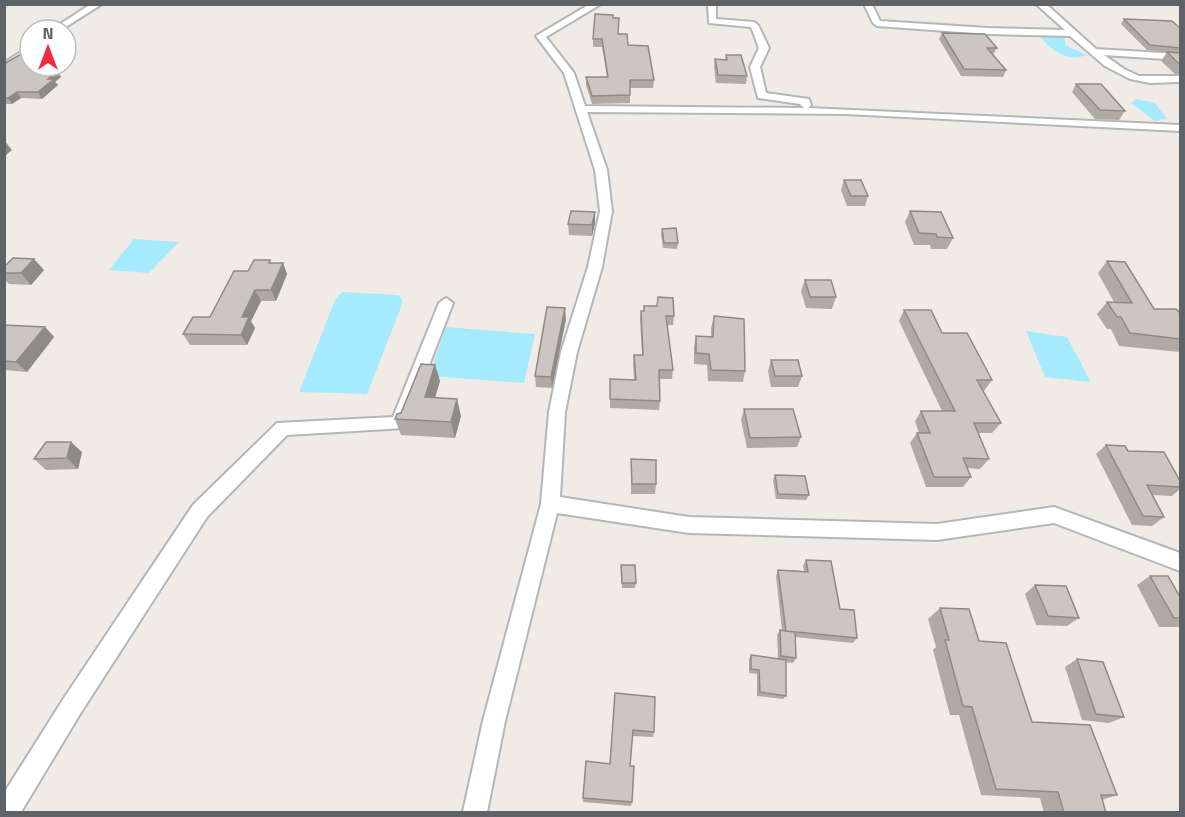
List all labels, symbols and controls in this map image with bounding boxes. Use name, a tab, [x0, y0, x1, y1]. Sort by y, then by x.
north arrow	[18, 18, 78, 78]
text: N	[42, 21, 54, 45]

